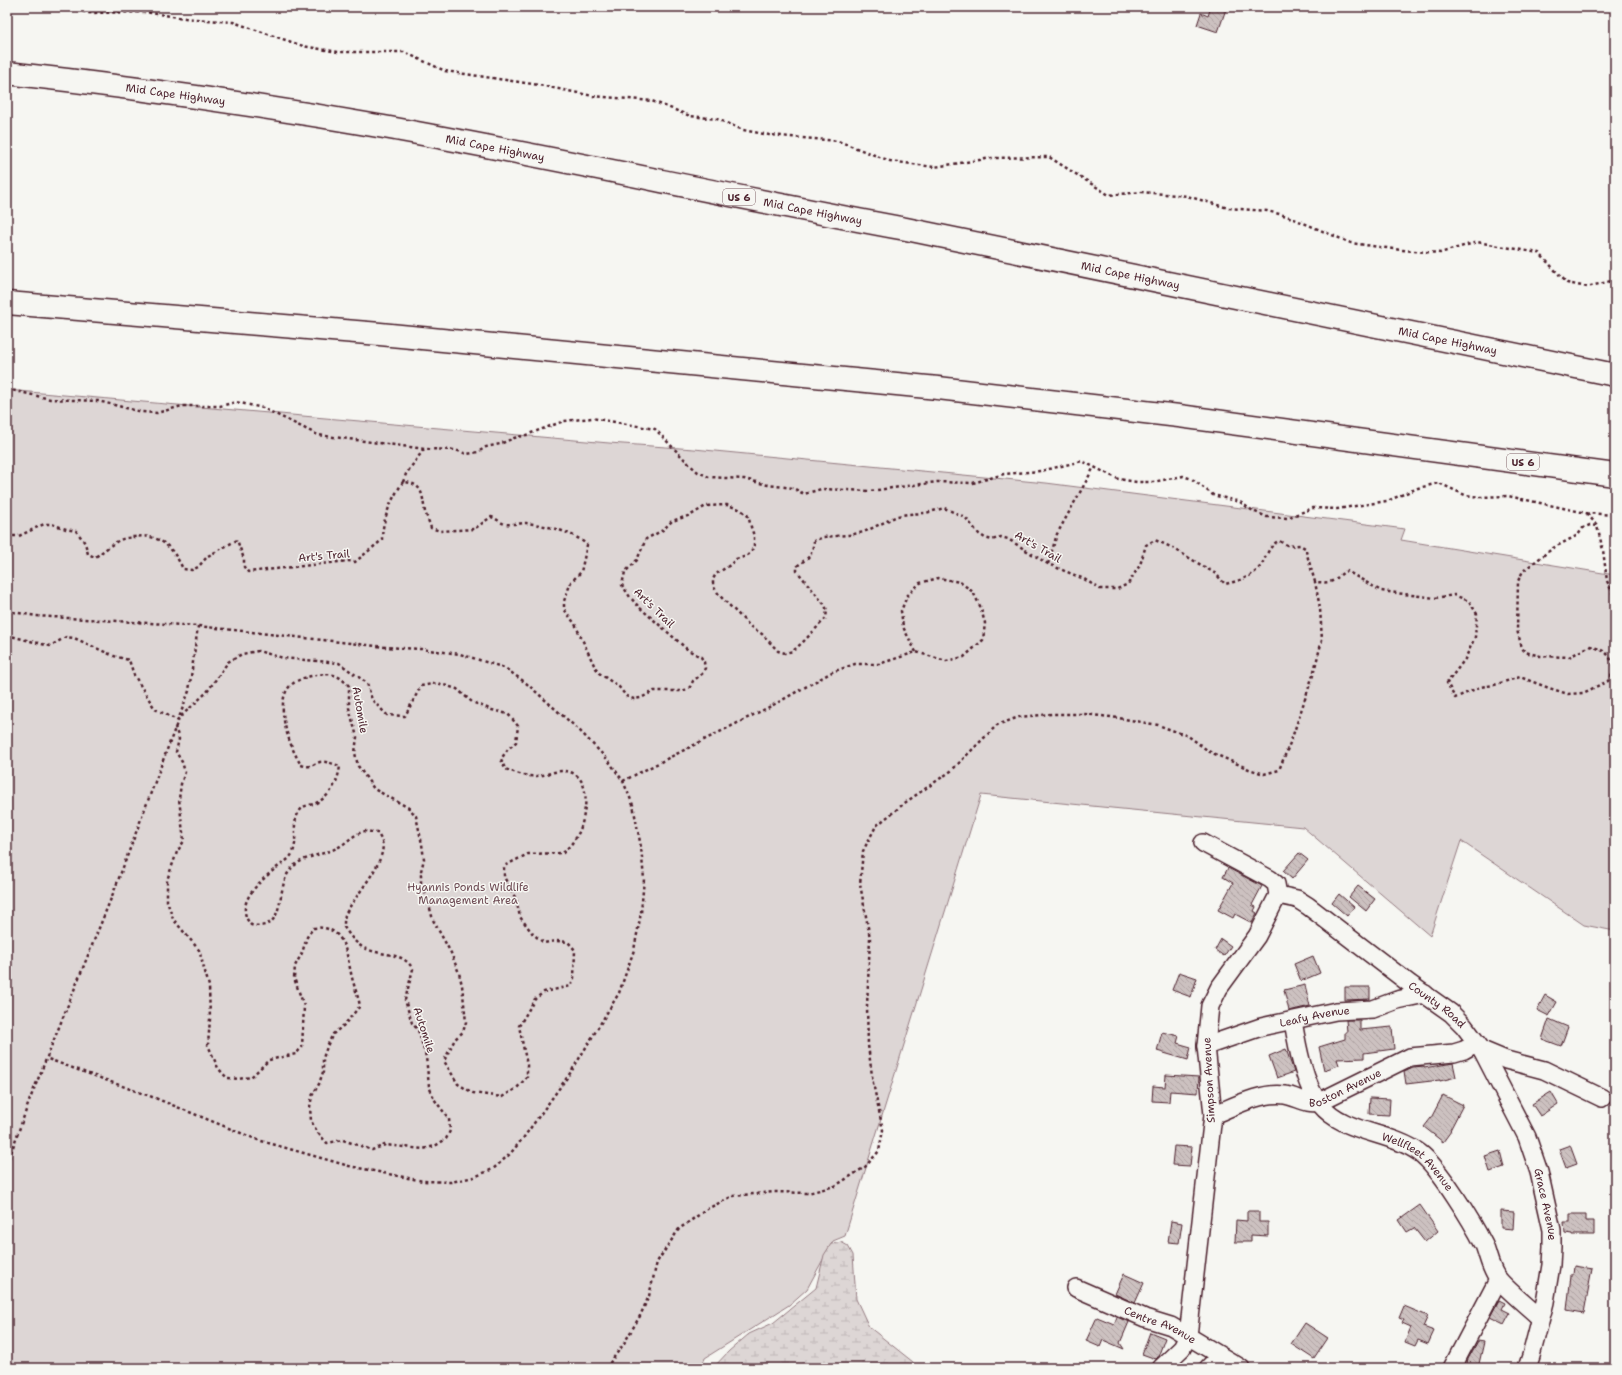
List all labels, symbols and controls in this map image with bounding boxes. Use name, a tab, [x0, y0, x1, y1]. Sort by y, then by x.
street label: Mid Cape Highway	[125, 80, 227, 109]
street label: Mid Cape Highway	[444, 131, 546, 165]
road number: US 6	[723, 189, 755, 205]
street label: Mid Cape Highway	[762, 194, 864, 228]
street label: Mid Cape Highway	[1080, 258, 1181, 293]
street label: Mid Cape Highway	[1397, 323, 1499, 358]
road number: US 6	[1507, 454, 1539, 470]
street label: Art's Trail	[1012, 528, 1065, 567]
street label: Art's Trail	[297, 546, 351, 566]
street label: Art's Trail	[630, 585, 678, 632]
street label: Automile	[349, 685, 371, 735]
park label: Hyannis Ponds Wildlife Management Area	[407, 880, 529, 908]
street label: County Road	[1406, 978, 1469, 1031]
street label: Leafy Avenue	[1278, 1003, 1350, 1030]
street label: Automile	[410, 1005, 438, 1055]
street label: Simpson Avenue	[1199, 1037, 1219, 1123]
street label: Boston Avenue	[1309, 1065, 1384, 1110]
street label: Wellfleet Avenue	[1380, 1129, 1457, 1194]
street label: Grace Avenue	[1531, 1167, 1560, 1240]
street label: Centre Avenue	[1122, 1302, 1199, 1347]

